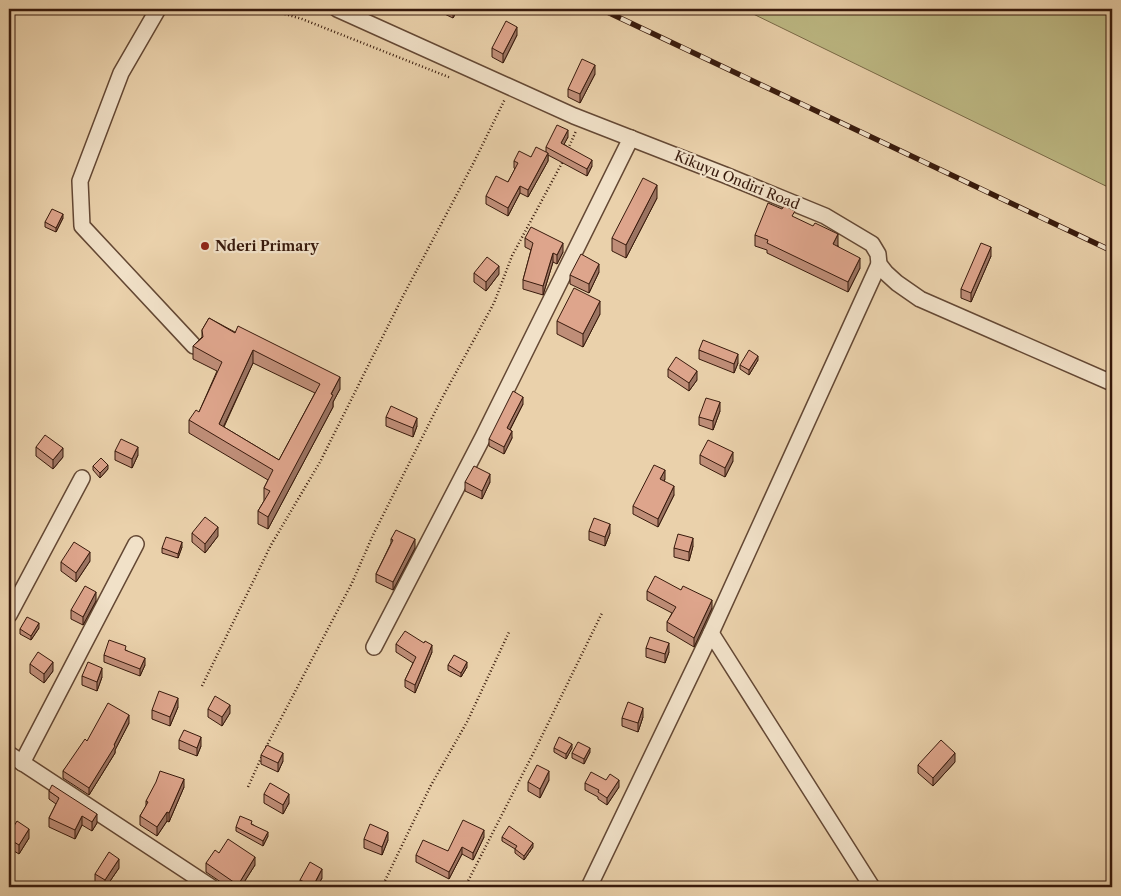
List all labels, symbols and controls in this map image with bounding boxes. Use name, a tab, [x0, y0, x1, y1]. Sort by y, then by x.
street label: Kikuyu Ondiri Road	[672, 147, 803, 214]
place label: Nderi Primary	[215, 237, 319, 255]
marker: Nderi Primary	[199, 240, 211, 252]

